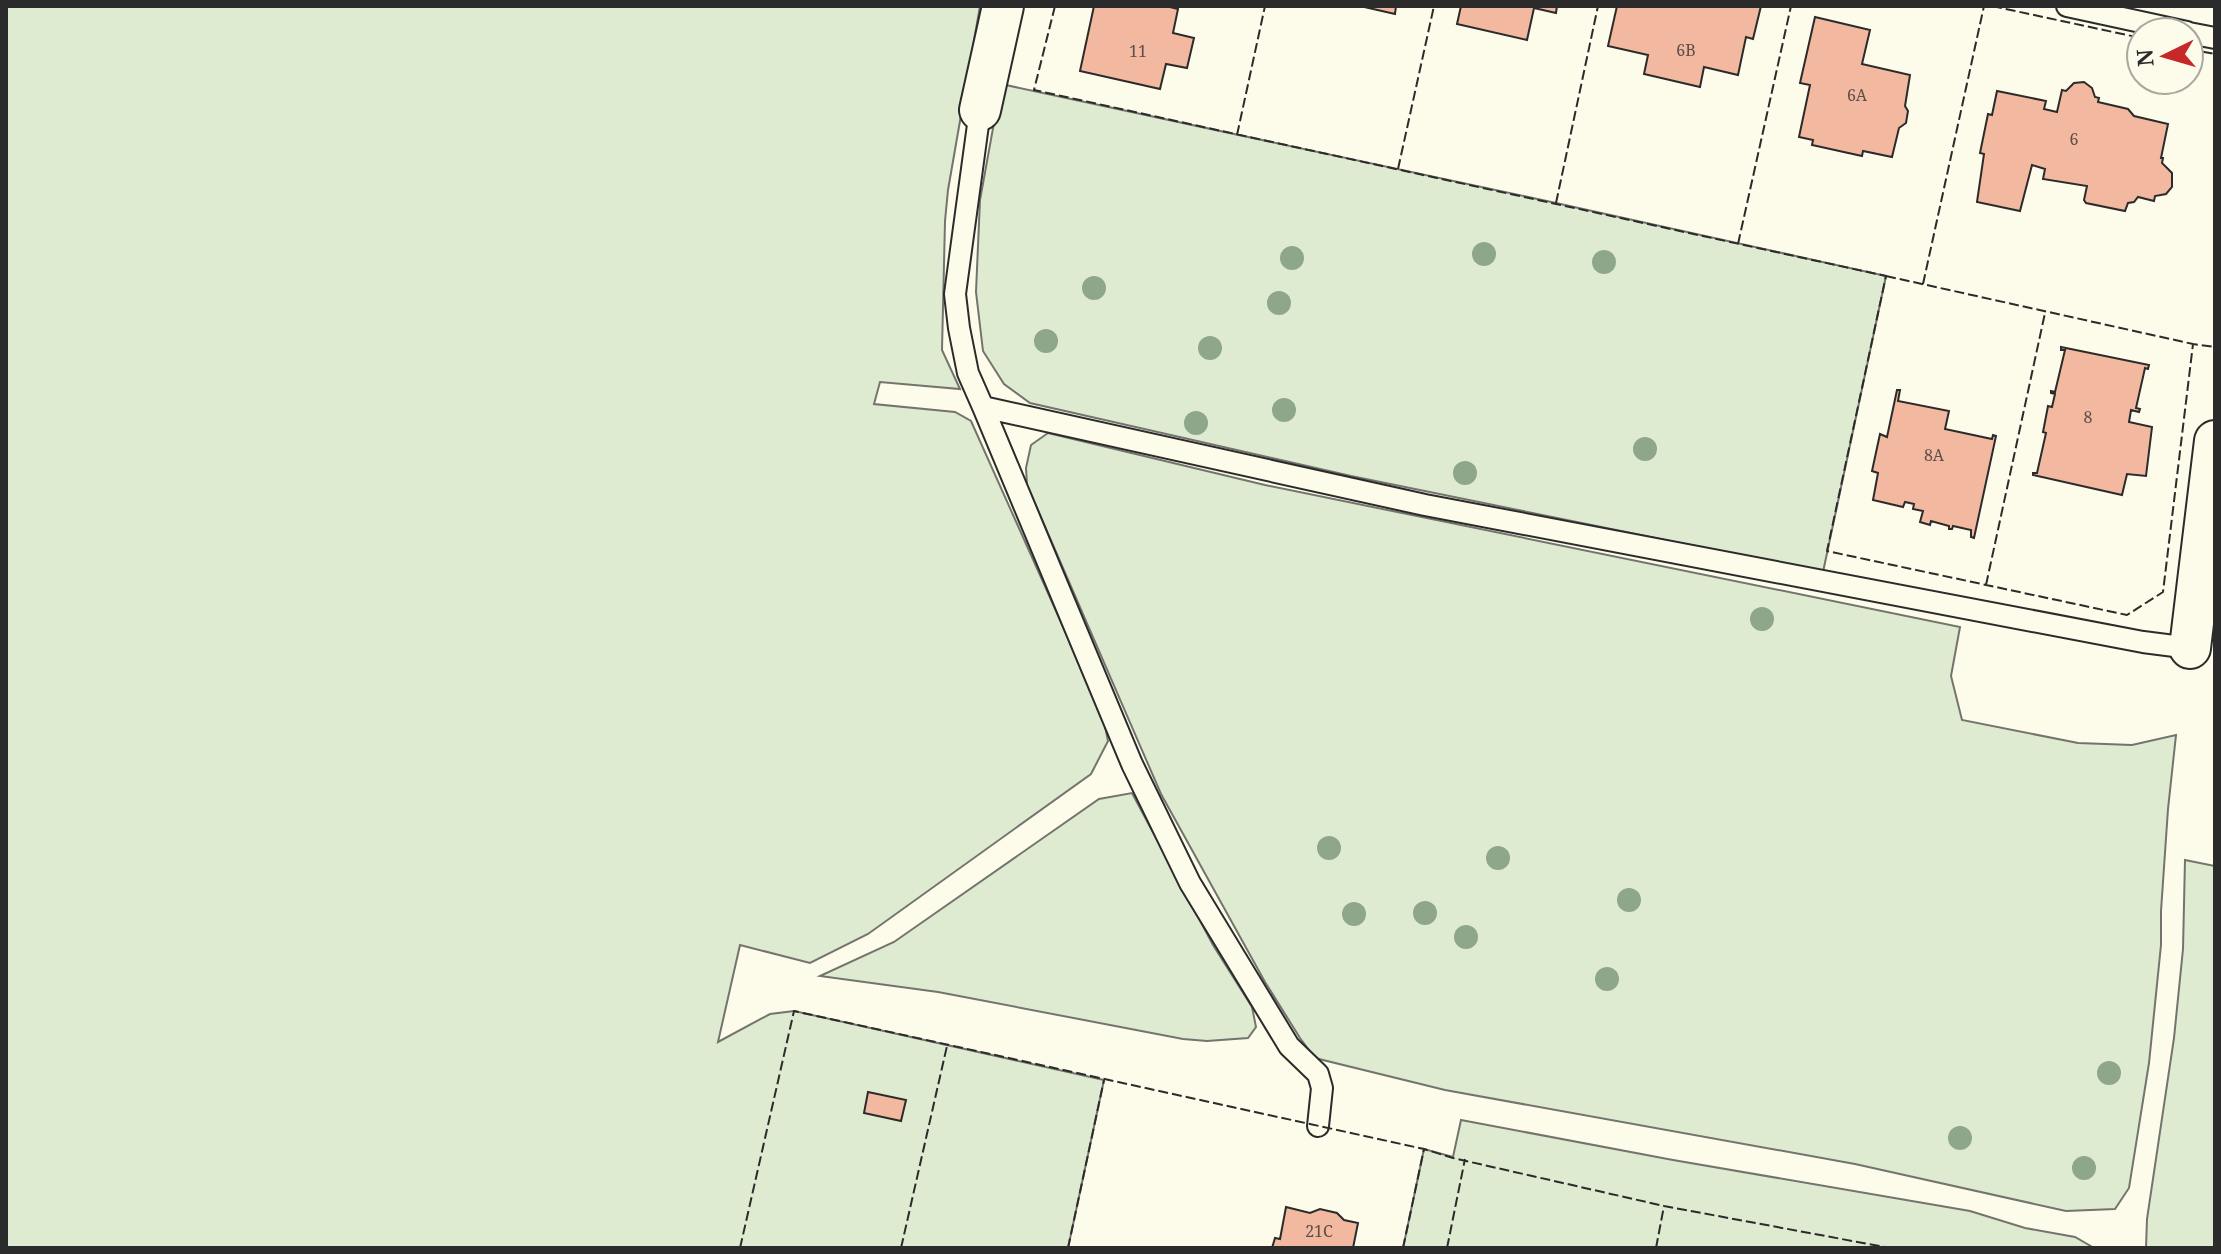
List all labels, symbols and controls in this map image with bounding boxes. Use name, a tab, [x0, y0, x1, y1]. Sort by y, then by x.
north arrow	[2125, 16, 2205, 96]
house number: 6B	[1676, 39, 1696, 61]
house number: 11	[1129, 40, 1147, 62]
text: N	[2128, 48, 2160, 68]
house number: 6A	[1847, 84, 1868, 106]
house number: 6	[2070, 128, 2079, 150]
house number: 8	[2084, 406, 2093, 428]
house number: 8A	[1924, 444, 1945, 466]
house number: 21C	[1305, 1220, 1333, 1242]

